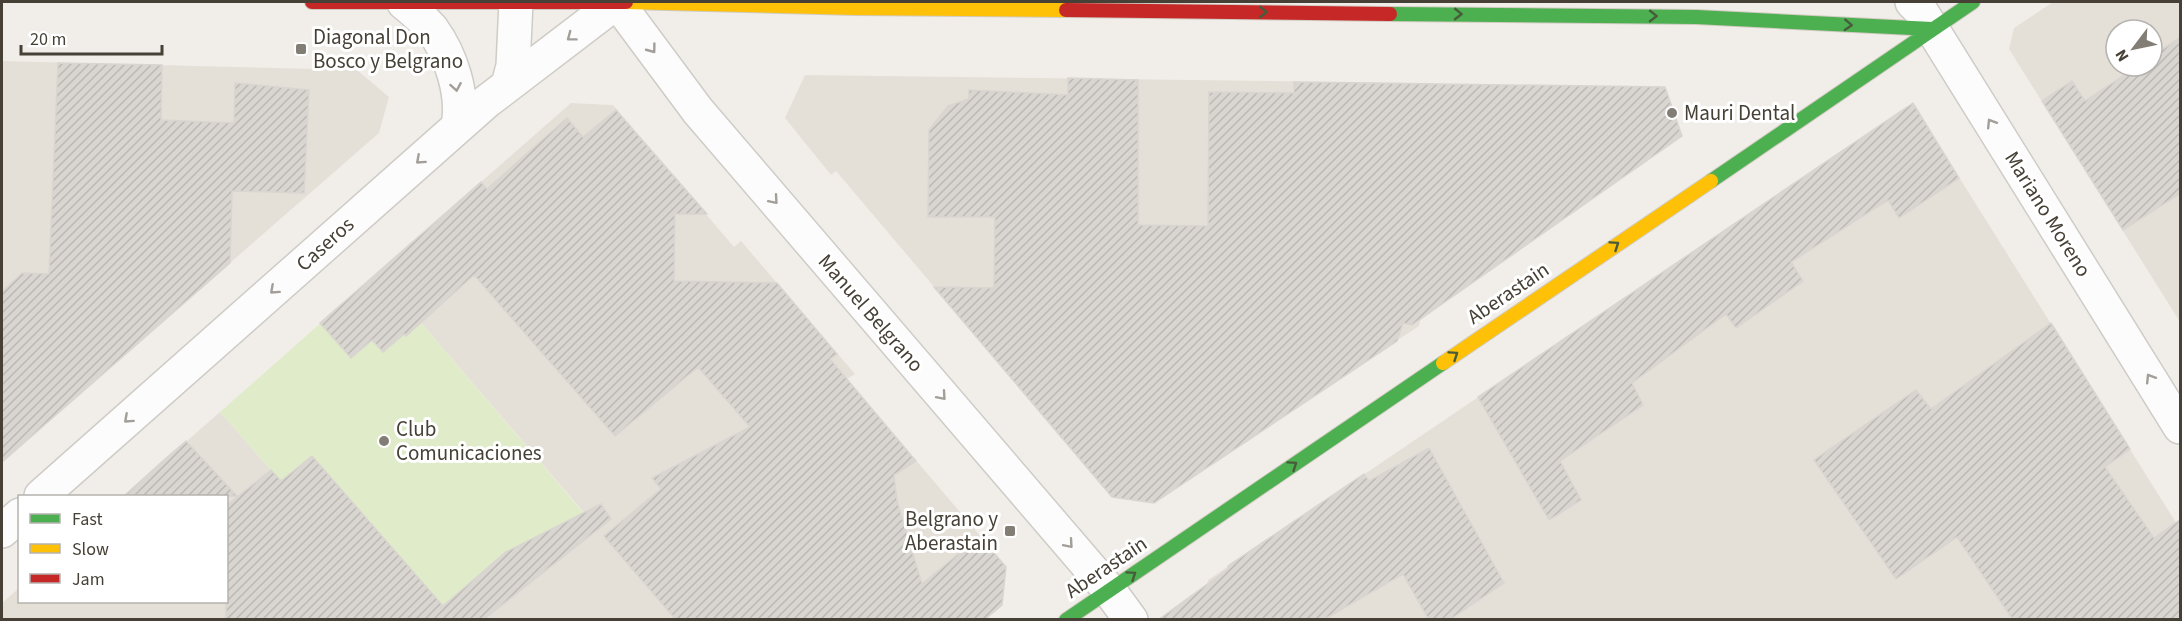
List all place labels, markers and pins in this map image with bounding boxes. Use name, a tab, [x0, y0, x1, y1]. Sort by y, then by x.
place label: Diagonal Don Bosco y Belgrano	[313, 22, 463, 76]
marker: Diagonal Don Bosco y Belgrano	[294, 42, 308, 56]
place label: Mauri Dental	[1684, 98, 1795, 128]
marker: Mauri Dental	[1665, 106, 1679, 120]
place label: Club Comunicaciones	[396, 414, 542, 468]
marker: Club Comunicaciones	[377, 434, 391, 448]
place label: Belgrano y Aberastain	[905, 504, 998, 558]
marker: Belgrano y Aberastain	[1003, 524, 1017, 538]

